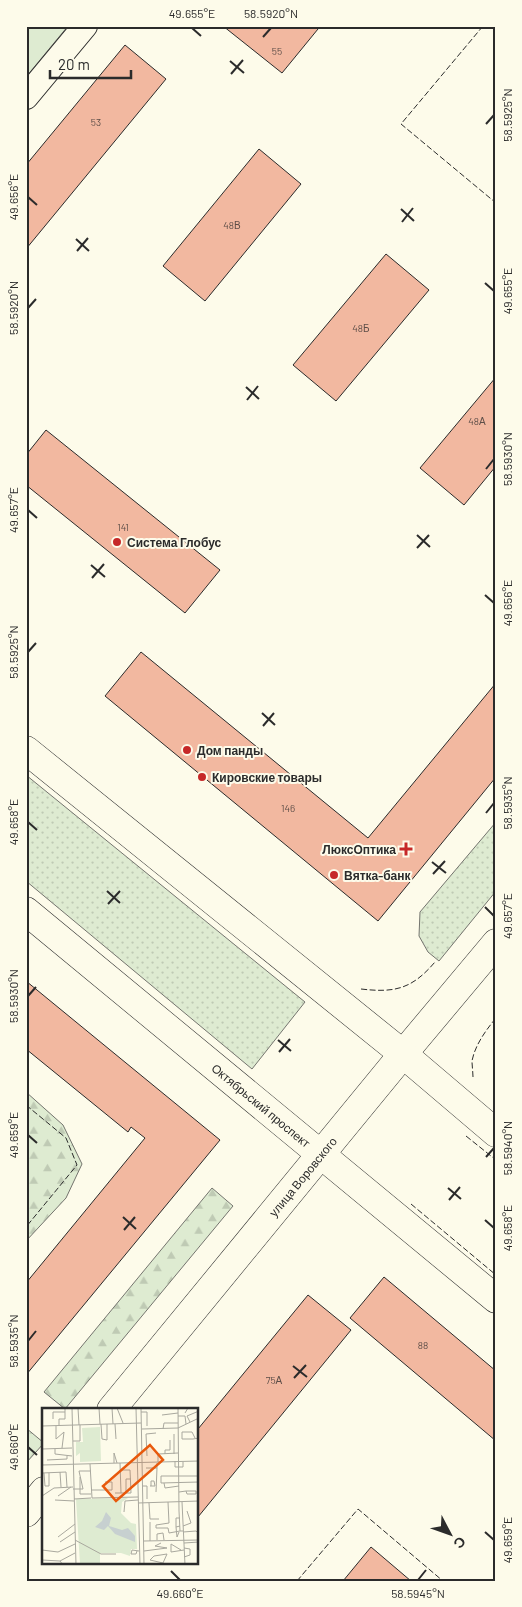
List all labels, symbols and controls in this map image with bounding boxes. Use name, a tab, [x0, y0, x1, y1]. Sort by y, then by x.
text: 49.655°E	[169, 6, 215, 20]
text: 58.5920°N	[244, 6, 298, 20]
house number: 55	[272, 45, 282, 57]
scale bar	[50, 48, 131, 80]
text: 20 m	[58, 55, 90, 73]
text: 58.5925°N	[500, 88, 514, 142]
house number: 53	[91, 116, 101, 128]
text: 49.656°E	[6, 174, 20, 220]
house number: 48В	[223, 219, 241, 231]
text: 49.655°E	[500, 268, 514, 314]
text: 58.5920°N	[6, 281, 20, 335]
house number: 48Б	[352, 322, 370, 334]
house number: 48А	[468, 415, 486, 427]
text: 58.5930°N	[500, 432, 514, 486]
text: 49.657°E	[6, 487, 20, 533]
house number: 141	[117, 521, 129, 533]
place label: Система Глобус	[127, 535, 222, 550]
marker: Система Глобус	[111, 536, 123, 548]
text: 49.656°E	[500, 580, 514, 626]
text: 58.5925°N	[6, 625, 20, 679]
place label: Дом панды	[197, 743, 263, 758]
marker: Дом панды	[181, 744, 193, 756]
place label: Кировские товары	[212, 770, 322, 785]
marker: Кировские товары	[196, 771, 208, 783]
text: 58.5935°N	[500, 776, 514, 830]
text: 49.658°E	[6, 799, 20, 845]
house number: 146	[281, 802, 295, 814]
place label: ЛюксОптика	[322, 842, 396, 856]
marker: ЛюксОптика	[400, 843, 412, 855]
place label: Вятка-банк	[344, 868, 411, 882]
marker: Вятка-банк	[328, 869, 340, 881]
text: 49.657°E	[500, 893, 514, 939]
text: 58.5930°N	[6, 969, 20, 1023]
street label: Октябрьский проспект	[209, 1060, 314, 1150]
text: 49.659°E	[6, 1112, 20, 1158]
text: 58.5940°N	[500, 1121, 514, 1175]
street label: улица Воровского	[266, 1134, 339, 1220]
text: 49.658°E	[500, 1205, 514, 1251]
text: 58.5935°N	[6, 1314, 20, 1368]
house number: 88	[418, 1339, 428, 1351]
house number: 75А	[266, 1374, 283, 1386]
inset map	[42, 1408, 199, 1564]
text: 49.660°E	[6, 1423, 20, 1471]
north arrow	[424, 1510, 474, 1560]
text: 49.659°E	[500, 1517, 514, 1563]
text: С	[450, 1533, 470, 1552]
text: 49.660°E	[156, 1586, 204, 1600]
text: 58.5945°N	[391, 1586, 445, 1600]

